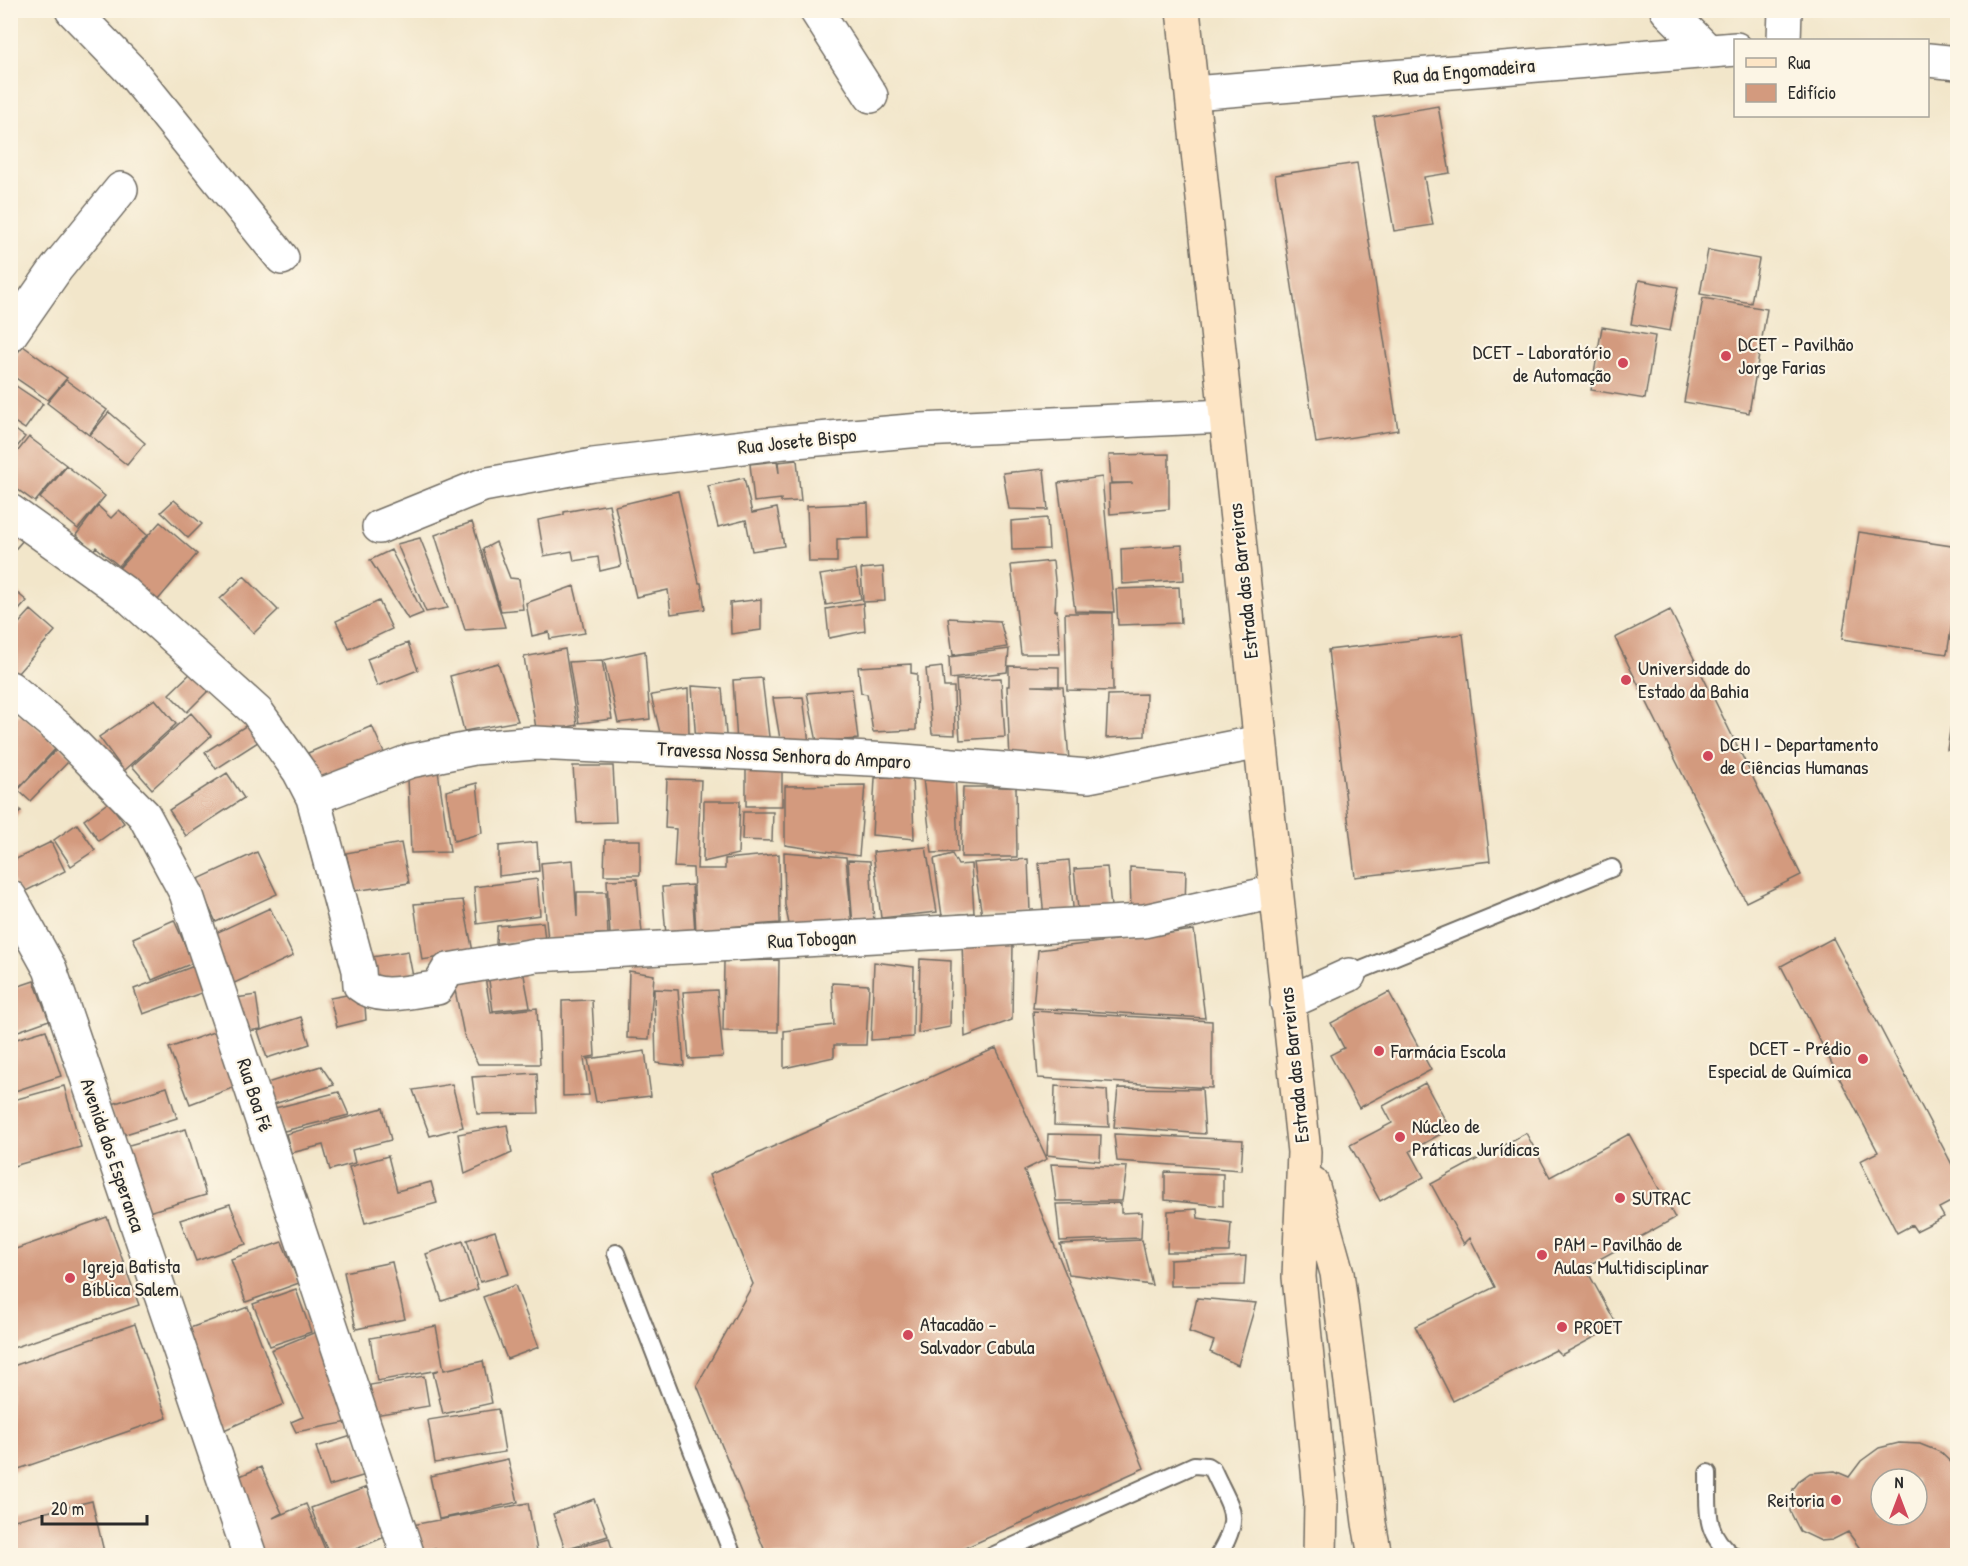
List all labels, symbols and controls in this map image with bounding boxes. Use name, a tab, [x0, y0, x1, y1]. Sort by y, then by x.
legend	[1734, 39, 1929, 117]
text: Rua	[1788, 50, 1810, 75]
street label: Rua da Engomadeira	[1392, 51, 1536, 90]
text: Edifício	[1788, 80, 1836, 105]
place label: DCET - Pavilhão Jorge Farias	[1738, 330, 1854, 380]
place label: DCET - Laboratório de Automação	[1473, 338, 1611, 388]
marker: DCET - Pavilhão Jorge Farias	[1719, 349, 1733, 363]
marker: DCET - Laboratório de Automação	[1616, 356, 1630, 370]
street label: Rua Josete Bispo	[736, 421, 858, 460]
street label: Estrada das Barreiras	[1221, 502, 1264, 660]
place label: Universidade do Estado da Bahia	[1638, 654, 1750, 704]
marker: Universidade do Estado da Bahia	[1619, 673, 1633, 687]
place label: DCH I - Departamento de Ciências Humanas	[1720, 730, 1878, 780]
street label: Travessa Nossa Senhora do Amparo	[656, 734, 912, 775]
marker: DCH I - Departamento de Ciências Humanas	[1701, 749, 1715, 763]
street label: Rua Tobogan	[767, 923, 857, 954]
street label: Estrada das Barreiras	[1272, 986, 1315, 1144]
place label: DCET - Prédio Especial de Química	[1708, 1034, 1851, 1084]
place label: Farmácia Escola	[1390, 1037, 1506, 1064]
marker: Farmácia Escola	[1372, 1044, 1386, 1058]
marker: DCET - Prédio Especial de Química	[1856, 1052, 1870, 1066]
street label: Rua Boa Fé	[231, 1055, 280, 1135]
street label: Avenida dos Esperanca	[75, 1074, 152, 1235]
place label: Núcleo de Práticas Jurídicas	[1412, 1112, 1540, 1162]
marker: Núcleo de Práticas Jurídicas	[1393, 1130, 1407, 1144]
place label: SUTRAC	[1632, 1184, 1691, 1211]
marker: SUTRAC	[1613, 1191, 1627, 1205]
place label: PAM - Pavilhão de Aulas Multidisciplinar	[1554, 1230, 1709, 1280]
marker: PAM - Pavilhão de Aulas Multidisciplinar	[1535, 1248, 1549, 1262]
place label: Igreja Batista Bíblica Salem	[82, 1252, 180, 1302]
marker: Igreja Batista Bíblica Salem	[63, 1271, 77, 1285]
place label: Atacadão - Salvador Cabula	[920, 1310, 1035, 1360]
place label: PROET	[1574, 1313, 1623, 1340]
marker: PROET	[1555, 1320, 1569, 1334]
marker: Atacadão - Salvador Cabula	[901, 1328, 915, 1342]
north arrow	[1869, 1467, 1929, 1527]
text: N	[1895, 1471, 1904, 1493]
place label: Reitoria	[1768, 1486, 1824, 1513]
scale bar	[42, 1488, 147, 1526]
marker: Reitoria	[1829, 1493, 1843, 1507]
text: 20 m	[51, 1496, 84, 1521]

